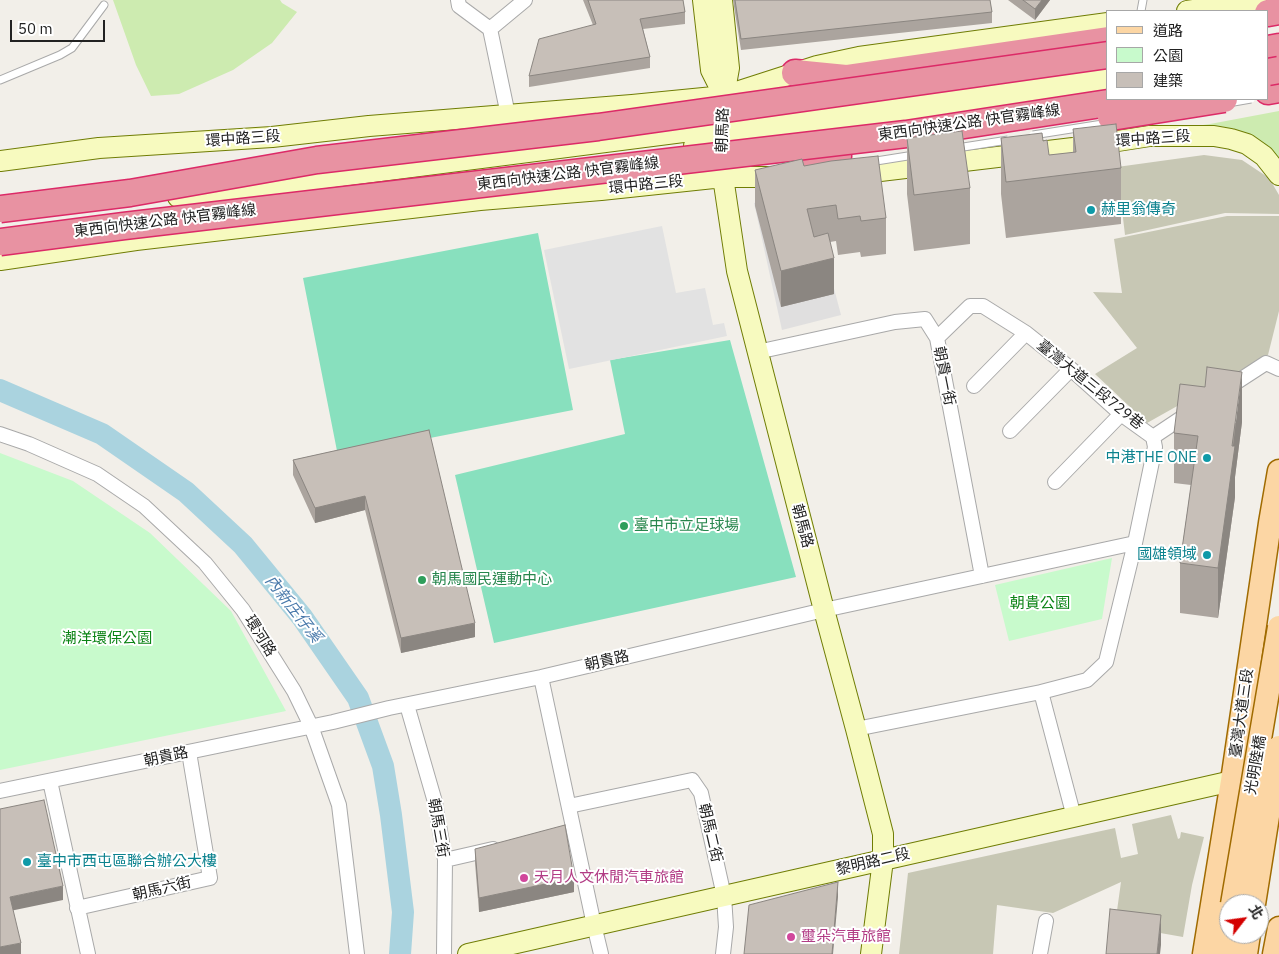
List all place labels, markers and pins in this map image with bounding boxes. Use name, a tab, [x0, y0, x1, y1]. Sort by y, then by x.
place label: 赫里翁傳奇	[1101, 201, 1176, 219]
marker: 赫里翁傳奇	[1085, 204, 1097, 216]
place label: 中港THE ONE	[1106, 449, 1197, 467]
marker: 中港THE ONE	[1201, 452, 1213, 464]
place label: 臺中市立足球場	[634, 517, 739, 535]
marker: 臺中市立足球場	[618, 520, 630, 532]
place label: 國雄領域	[1137, 546, 1197, 564]
marker: 國雄領域	[1201, 549, 1213, 561]
place label: 朝馬國民運動中心	[432, 571, 552, 589]
marker: 朝馬國民運動中心	[416, 574, 428, 586]
place label: 臺中市西屯區聯合辦公大樓	[37, 853, 217, 871]
marker: 臺中市西屯區聯合辦公大樓	[21, 856, 33, 868]
place label: 天月人文休閒汽車旅館	[534, 869, 684, 887]
marker: 天月人文休閒汽車旅館	[518, 872, 530, 884]
place label: 璽朵汽車旅館	[801, 928, 891, 946]
marker: 璽朵汽車旅館	[785, 931, 797, 943]

